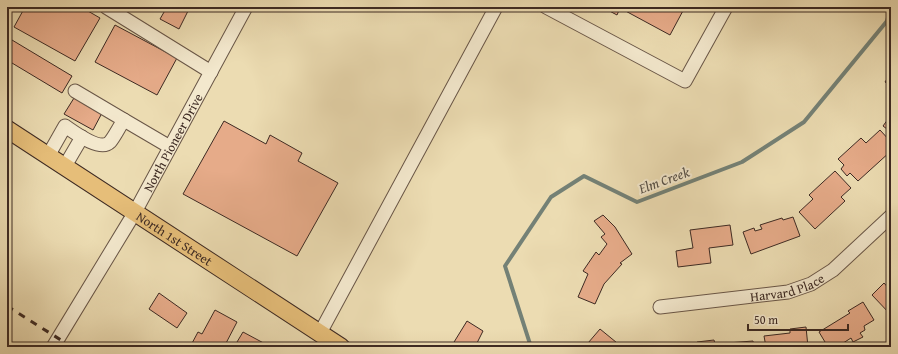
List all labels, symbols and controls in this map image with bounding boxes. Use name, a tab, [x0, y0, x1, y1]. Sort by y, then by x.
street label: North Pioneer Drive	[138, 90, 207, 195]
water label: Elm Creek	[635, 161, 693, 199]
street label: North 1st Street	[133, 207, 216, 270]
street label: Harvard Place	[749, 269, 828, 306]
scale bar	[748, 306, 848, 332]
text: 50 m	[754, 311, 778, 328]

